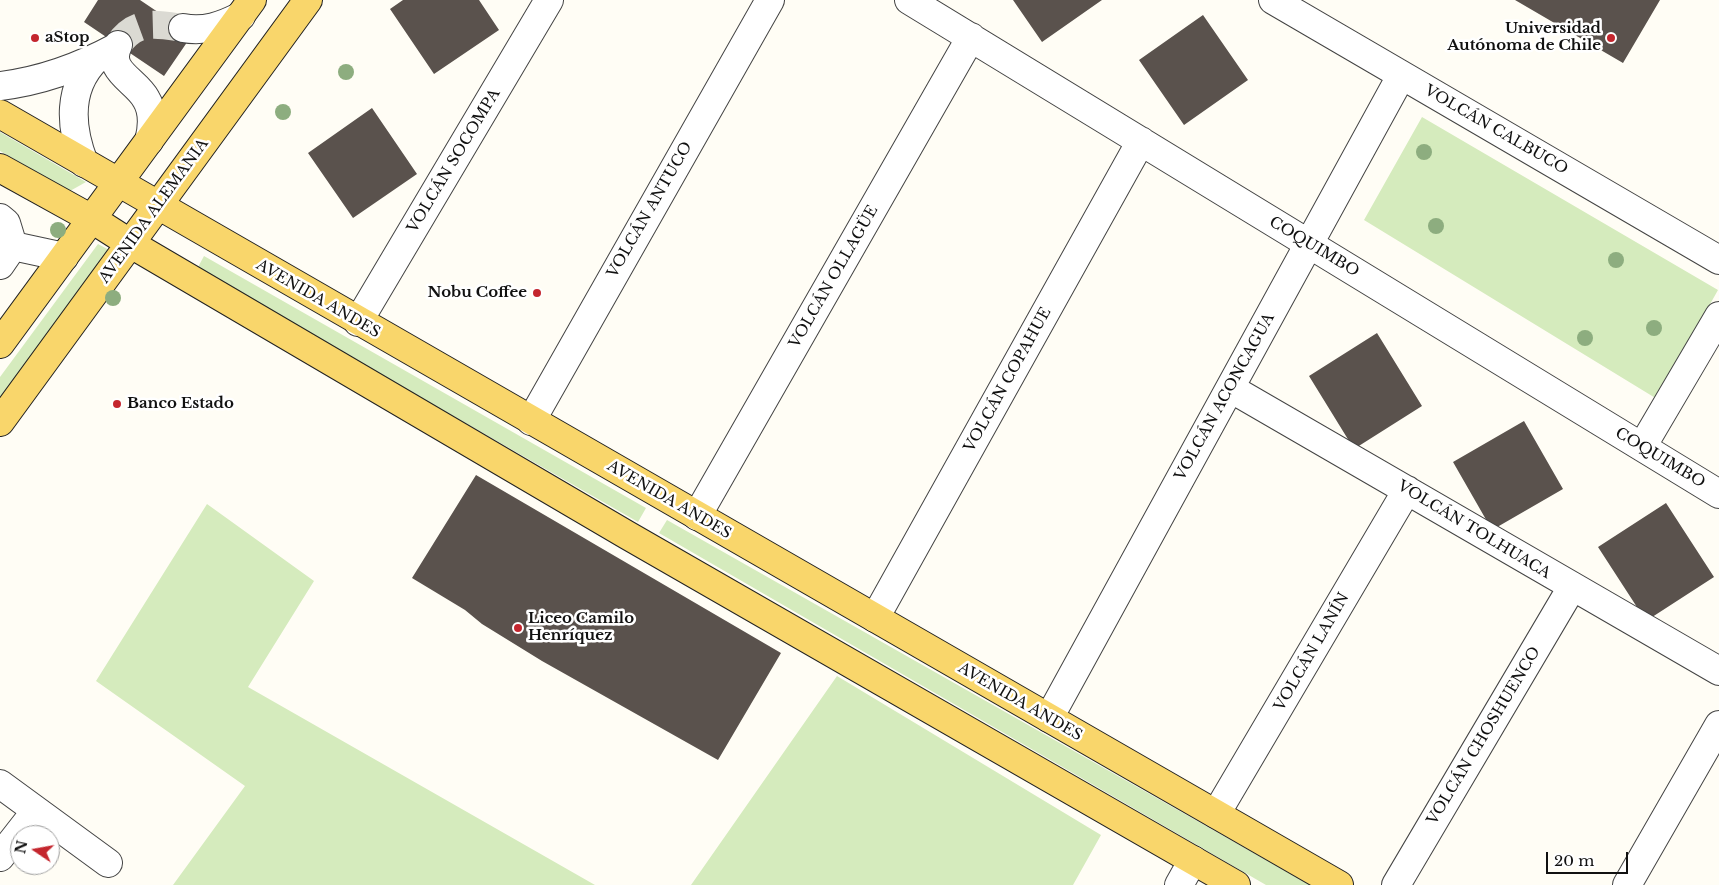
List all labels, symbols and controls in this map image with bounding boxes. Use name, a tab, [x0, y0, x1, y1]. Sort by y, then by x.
place label: Universidad Autónoma de Chile	[1447, 20, 1601, 55]
place label: aStop	[45, 29, 90, 47]
marker: aStop	[29, 32, 41, 44]
marker: Universidad Autónoma de Chile	[1605, 32, 1617, 44]
street label: VOLCÁN CALBUCO	[1421, 82, 1571, 178]
street label: VOLCÁN SOCOMPA	[404, 86, 504, 236]
street label: AVENIDA ALEMANIA	[96, 135, 212, 287]
street label: VOLCÁN ANTUCO	[604, 139, 696, 281]
street label: VOLCÁN OLLAGÜE	[786, 203, 882, 351]
street label: COQUIMBO	[1266, 213, 1362, 281]
street label: AVENIDA ANDES	[253, 256, 383, 342]
place label: Nobu Coffee	[428, 284, 527, 302]
marker: Nobu Coffee	[531, 287, 543, 299]
street label: VOLCÁN COPAHUE	[961, 305, 1055, 455]
street label: VOLCÁN ACONCAGUA	[1171, 310, 1279, 484]
place label: Banco Estado	[127, 395, 234, 413]
marker: Banco Estado	[111, 398, 123, 410]
street label: COQUIMBO	[1612, 424, 1708, 492]
street label: AVENIDA ANDES	[604, 457, 734, 543]
street label: VOLCÁN TOLHUACA	[1394, 477, 1554, 583]
street label: VOLCÁN LANÍN	[1271, 590, 1353, 714]
place label: Liceo Camilo Henríquez	[528, 610, 634, 645]
marker: Liceo Camilo Henríquez	[512, 622, 524, 634]
street label: VOLCÁN CHOSHUENCO	[1424, 644, 1544, 828]
street label: AVENIDA ANDES	[955, 659, 1085, 745]
north arrow	[10, 825, 60, 875]
text: N	[11, 839, 31, 855]
scale bar	[1549, 842, 1632, 874]
text: 20 m	[1554, 851, 1594, 870]

